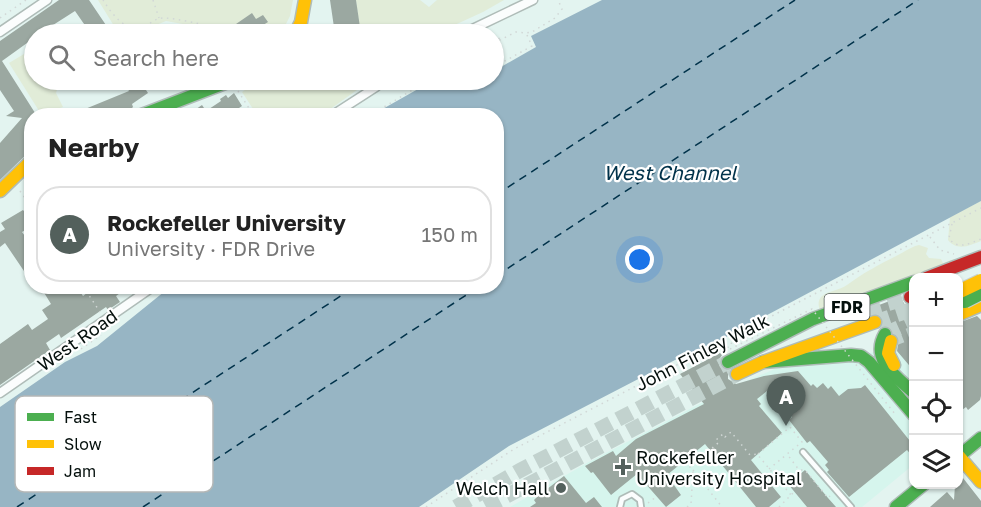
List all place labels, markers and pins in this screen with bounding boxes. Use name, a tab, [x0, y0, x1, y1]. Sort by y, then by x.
pin: A	[766, 376, 806, 426]
place label: Rockefeller University Hospital	[636, 446, 802, 489]
marker: Rockefeller University Hospital	[614, 458, 632, 476]
place label: Welch Hall	[456, 477, 549, 499]
marker: Welch Hall	[554, 481, 568, 495]

